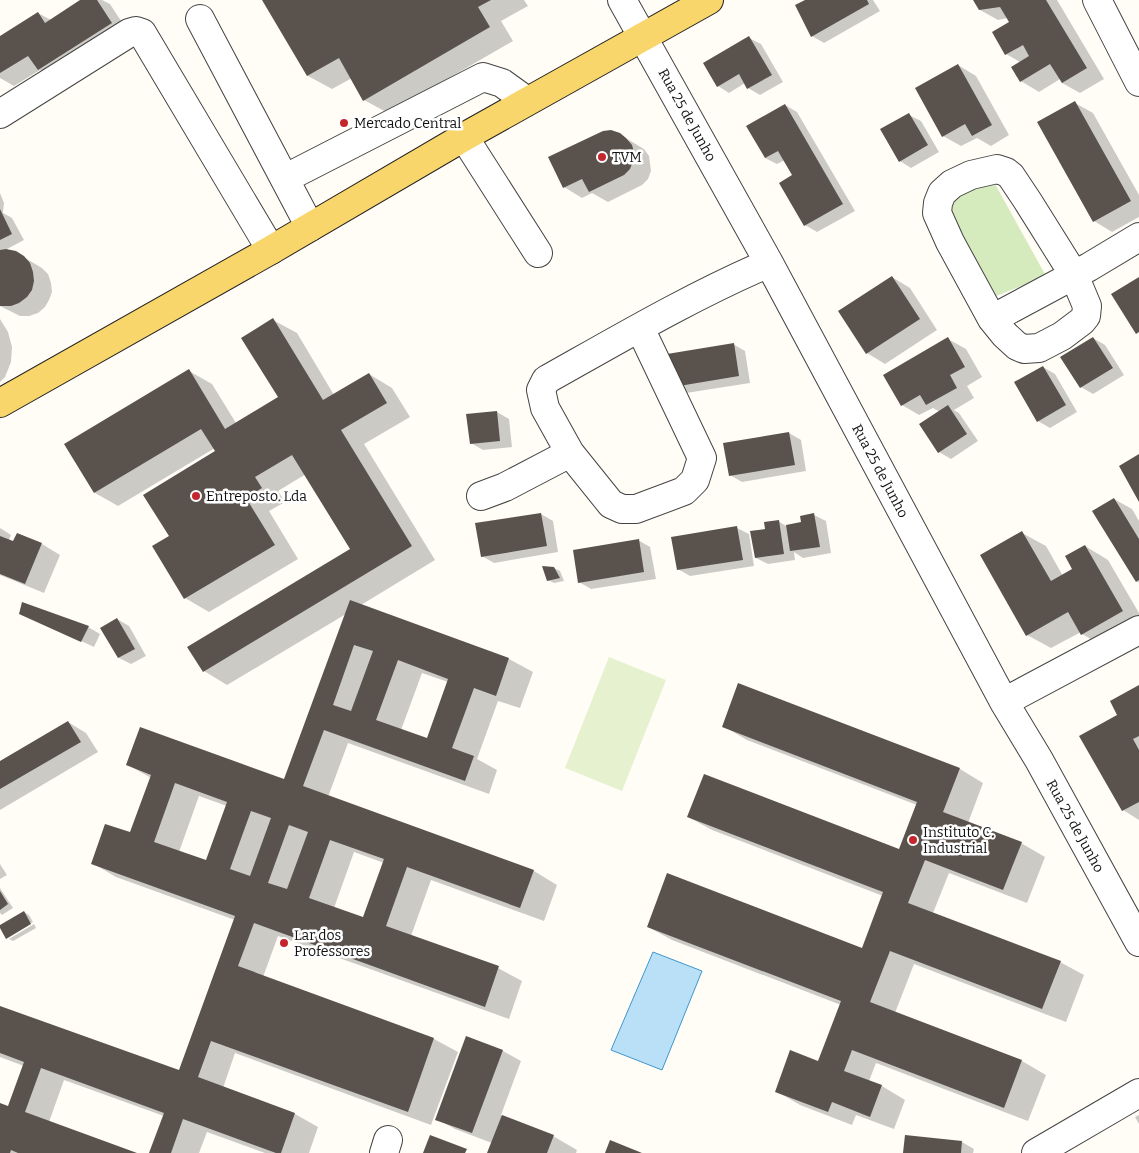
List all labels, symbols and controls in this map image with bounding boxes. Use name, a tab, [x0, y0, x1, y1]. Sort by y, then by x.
street label: Rua 25 de Junho	[654, 66, 720, 164]
place label: Mercado Central	[354, 115, 461, 132]
marker: Mercado Central	[338, 117, 350, 129]
place label: TVM	[612, 149, 642, 166]
marker: TVM	[596, 151, 608, 163]
street label: Rua 25 de Junho	[848, 421, 912, 521]
place label: Entreposto. Lda	[206, 488, 307, 505]
marker: Entreposto. Lda	[190, 490, 202, 502]
street label: Rua 25 de Junho	[1042, 777, 1108, 875]
place label: Instituto C. Industrial	[923, 824, 994, 857]
marker: Instituto C. Industrial	[907, 834, 919, 846]
place label: Lar dos Professores	[294, 927, 370, 960]
marker: Lar dos Professores	[278, 937, 290, 949]

